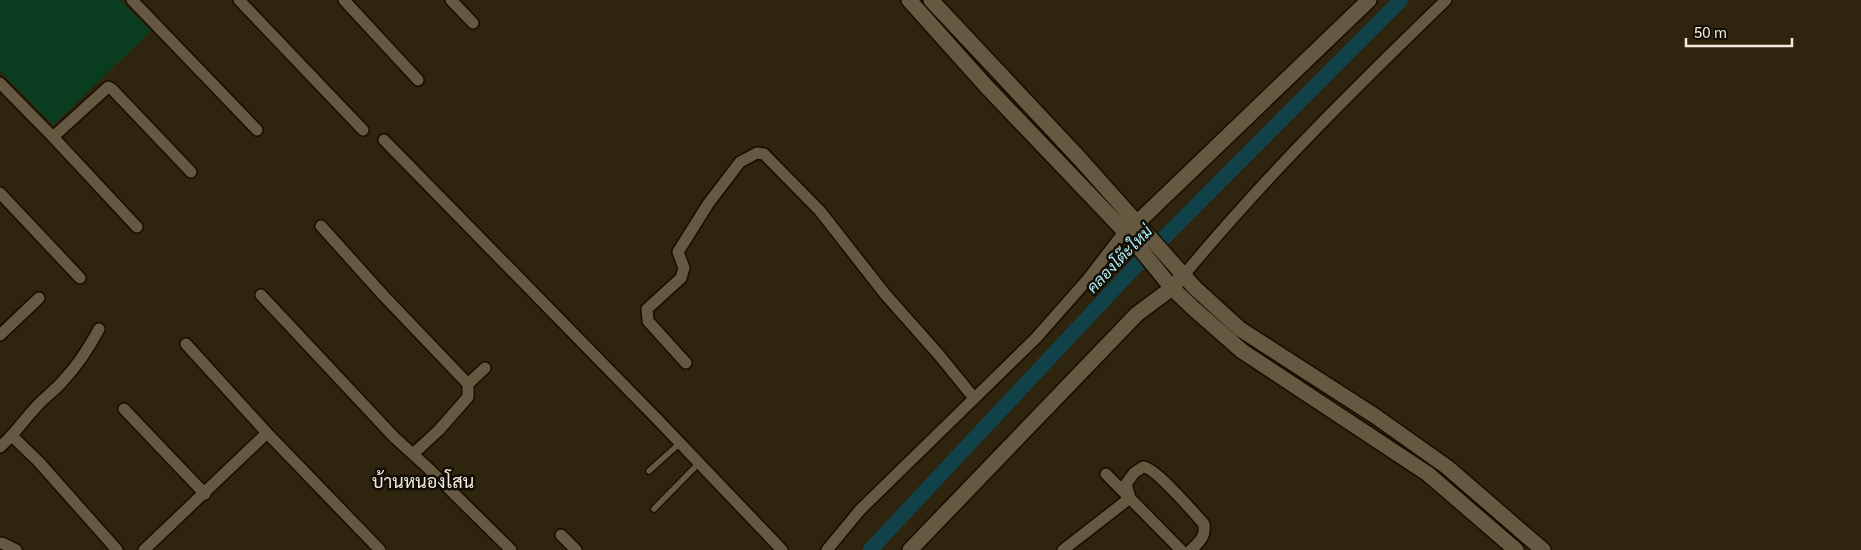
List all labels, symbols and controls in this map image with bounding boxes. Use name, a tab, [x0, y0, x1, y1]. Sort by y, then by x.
scale bar	[1686, 15, 1792, 47]
text: 50 m	[1694, 22, 1727, 41]
water label: คลองโต๊ะใหม่	[1081, 220, 1157, 297]
district label: บ้านหนองโสน	[372, 469, 474, 492]

